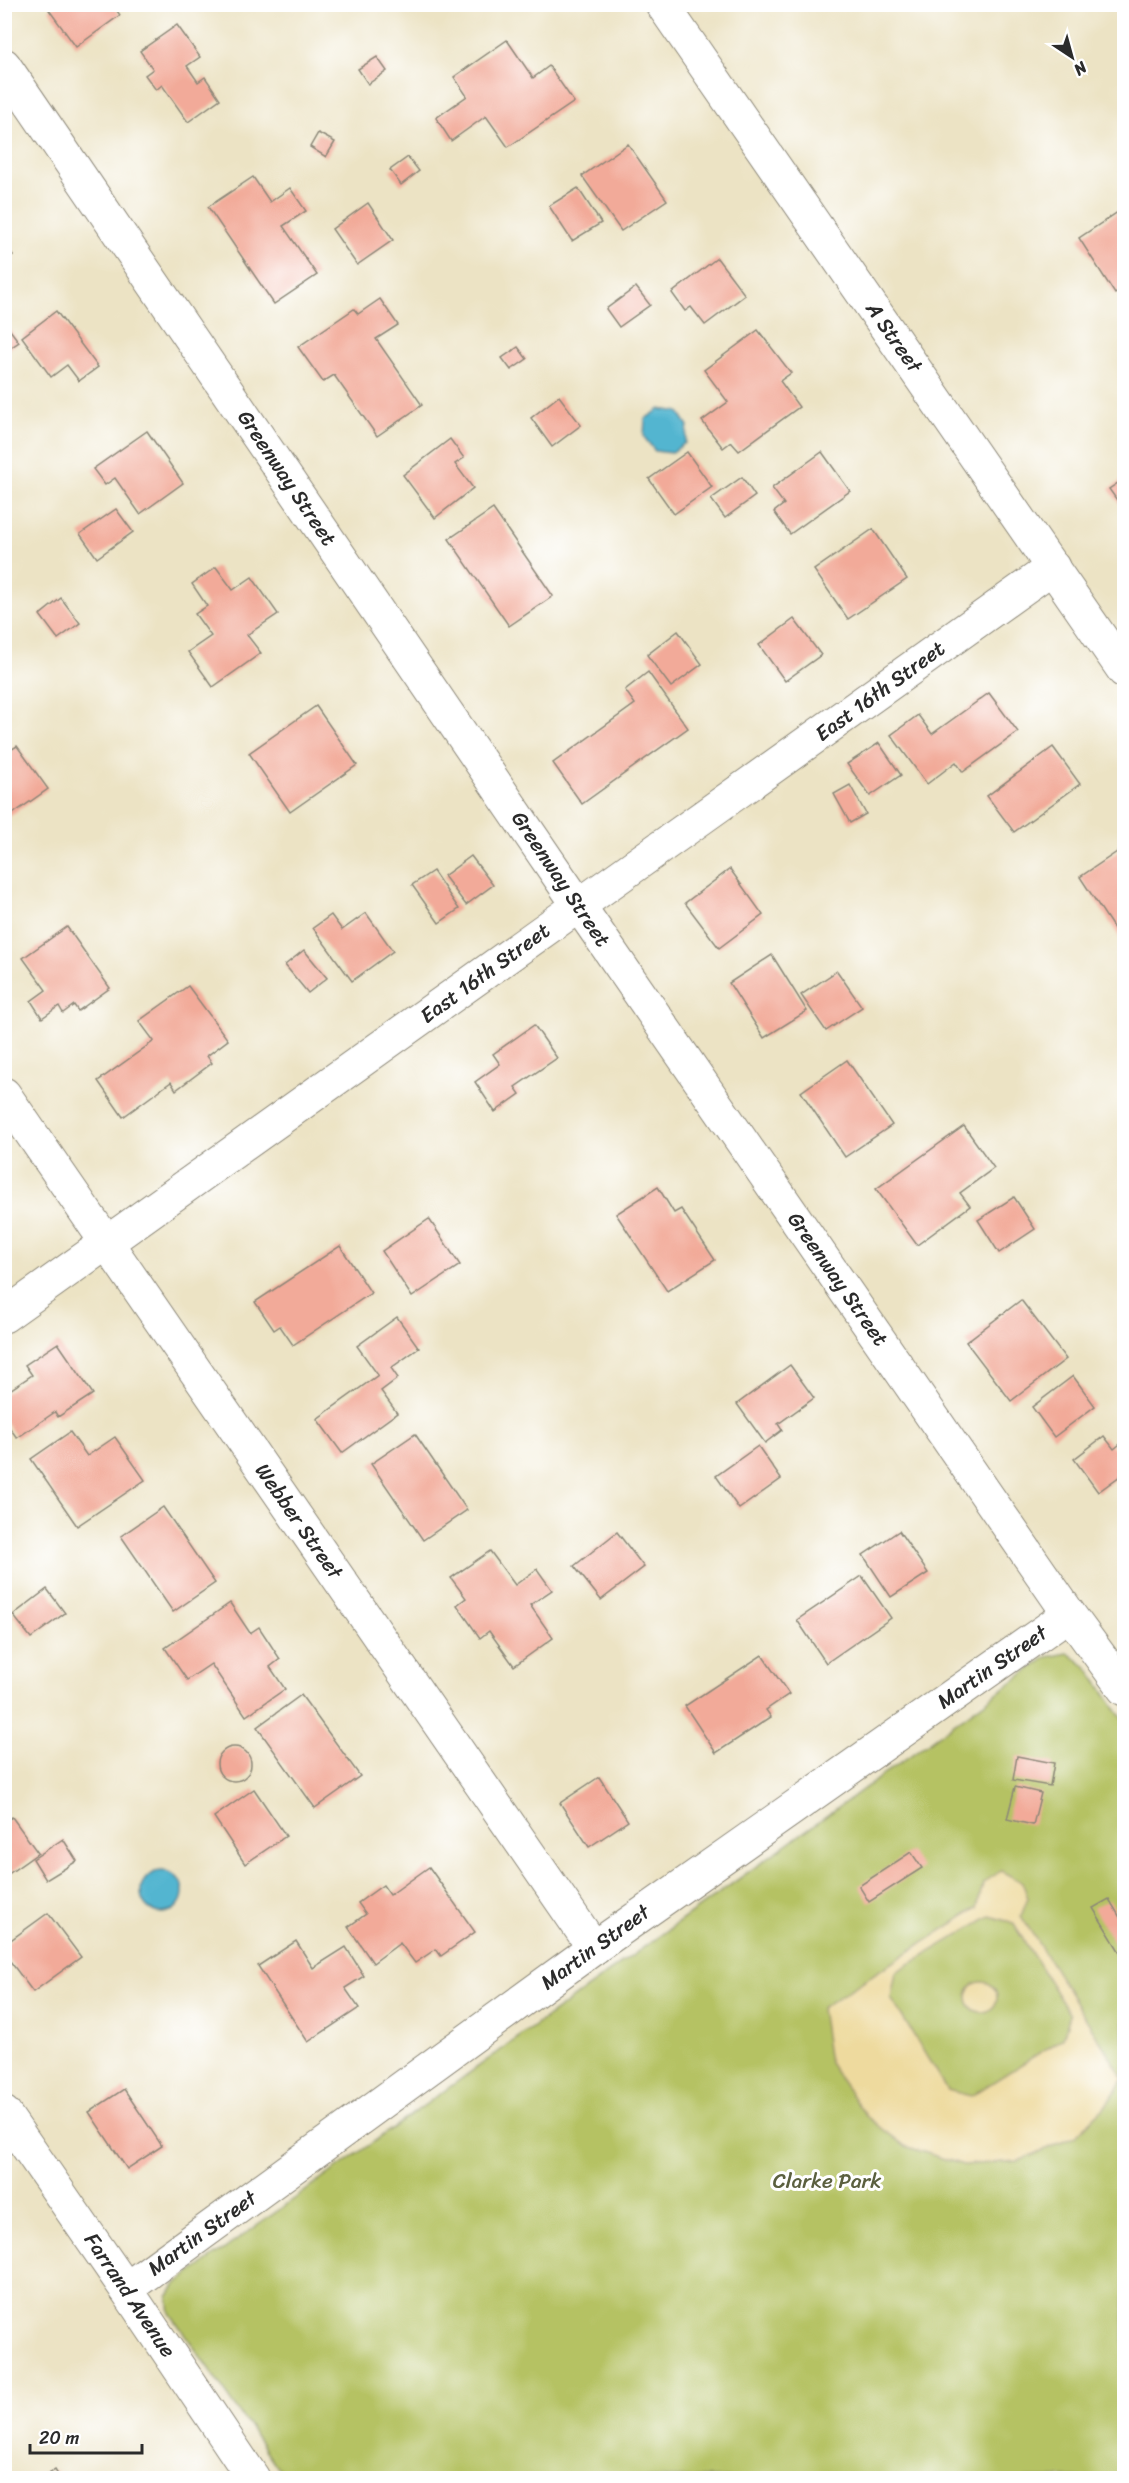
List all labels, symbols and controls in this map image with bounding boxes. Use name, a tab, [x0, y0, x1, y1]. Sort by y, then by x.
north arrow	[1042, 27, 1102, 87]
text: N	[1067, 53, 1094, 84]
street label: A Street	[855, 292, 933, 382]
street label: Greenway Street	[227, 402, 347, 554]
street label: East 16th Street	[806, 630, 954, 752]
street label: Greenway Street	[501, 803, 621, 955]
street label: East 16th Street	[411, 912, 559, 1034]
street label: Greenway Street	[777, 1203, 899, 1355]
street label: Webber Street	[245, 1455, 354, 1588]
street label: Martin Street	[928, 1614, 1057, 1719]
street label: Martin Street	[532, 1893, 659, 2000]
park label: Clarke Park	[773, 2162, 881, 2200]
street label: Martin Street	[139, 2179, 266, 2286]
street label: Farrand Avenue	[74, 2224, 186, 2366]
scale bar	[30, 2417, 142, 2455]
text: 20 m	[39, 2422, 79, 2454]

